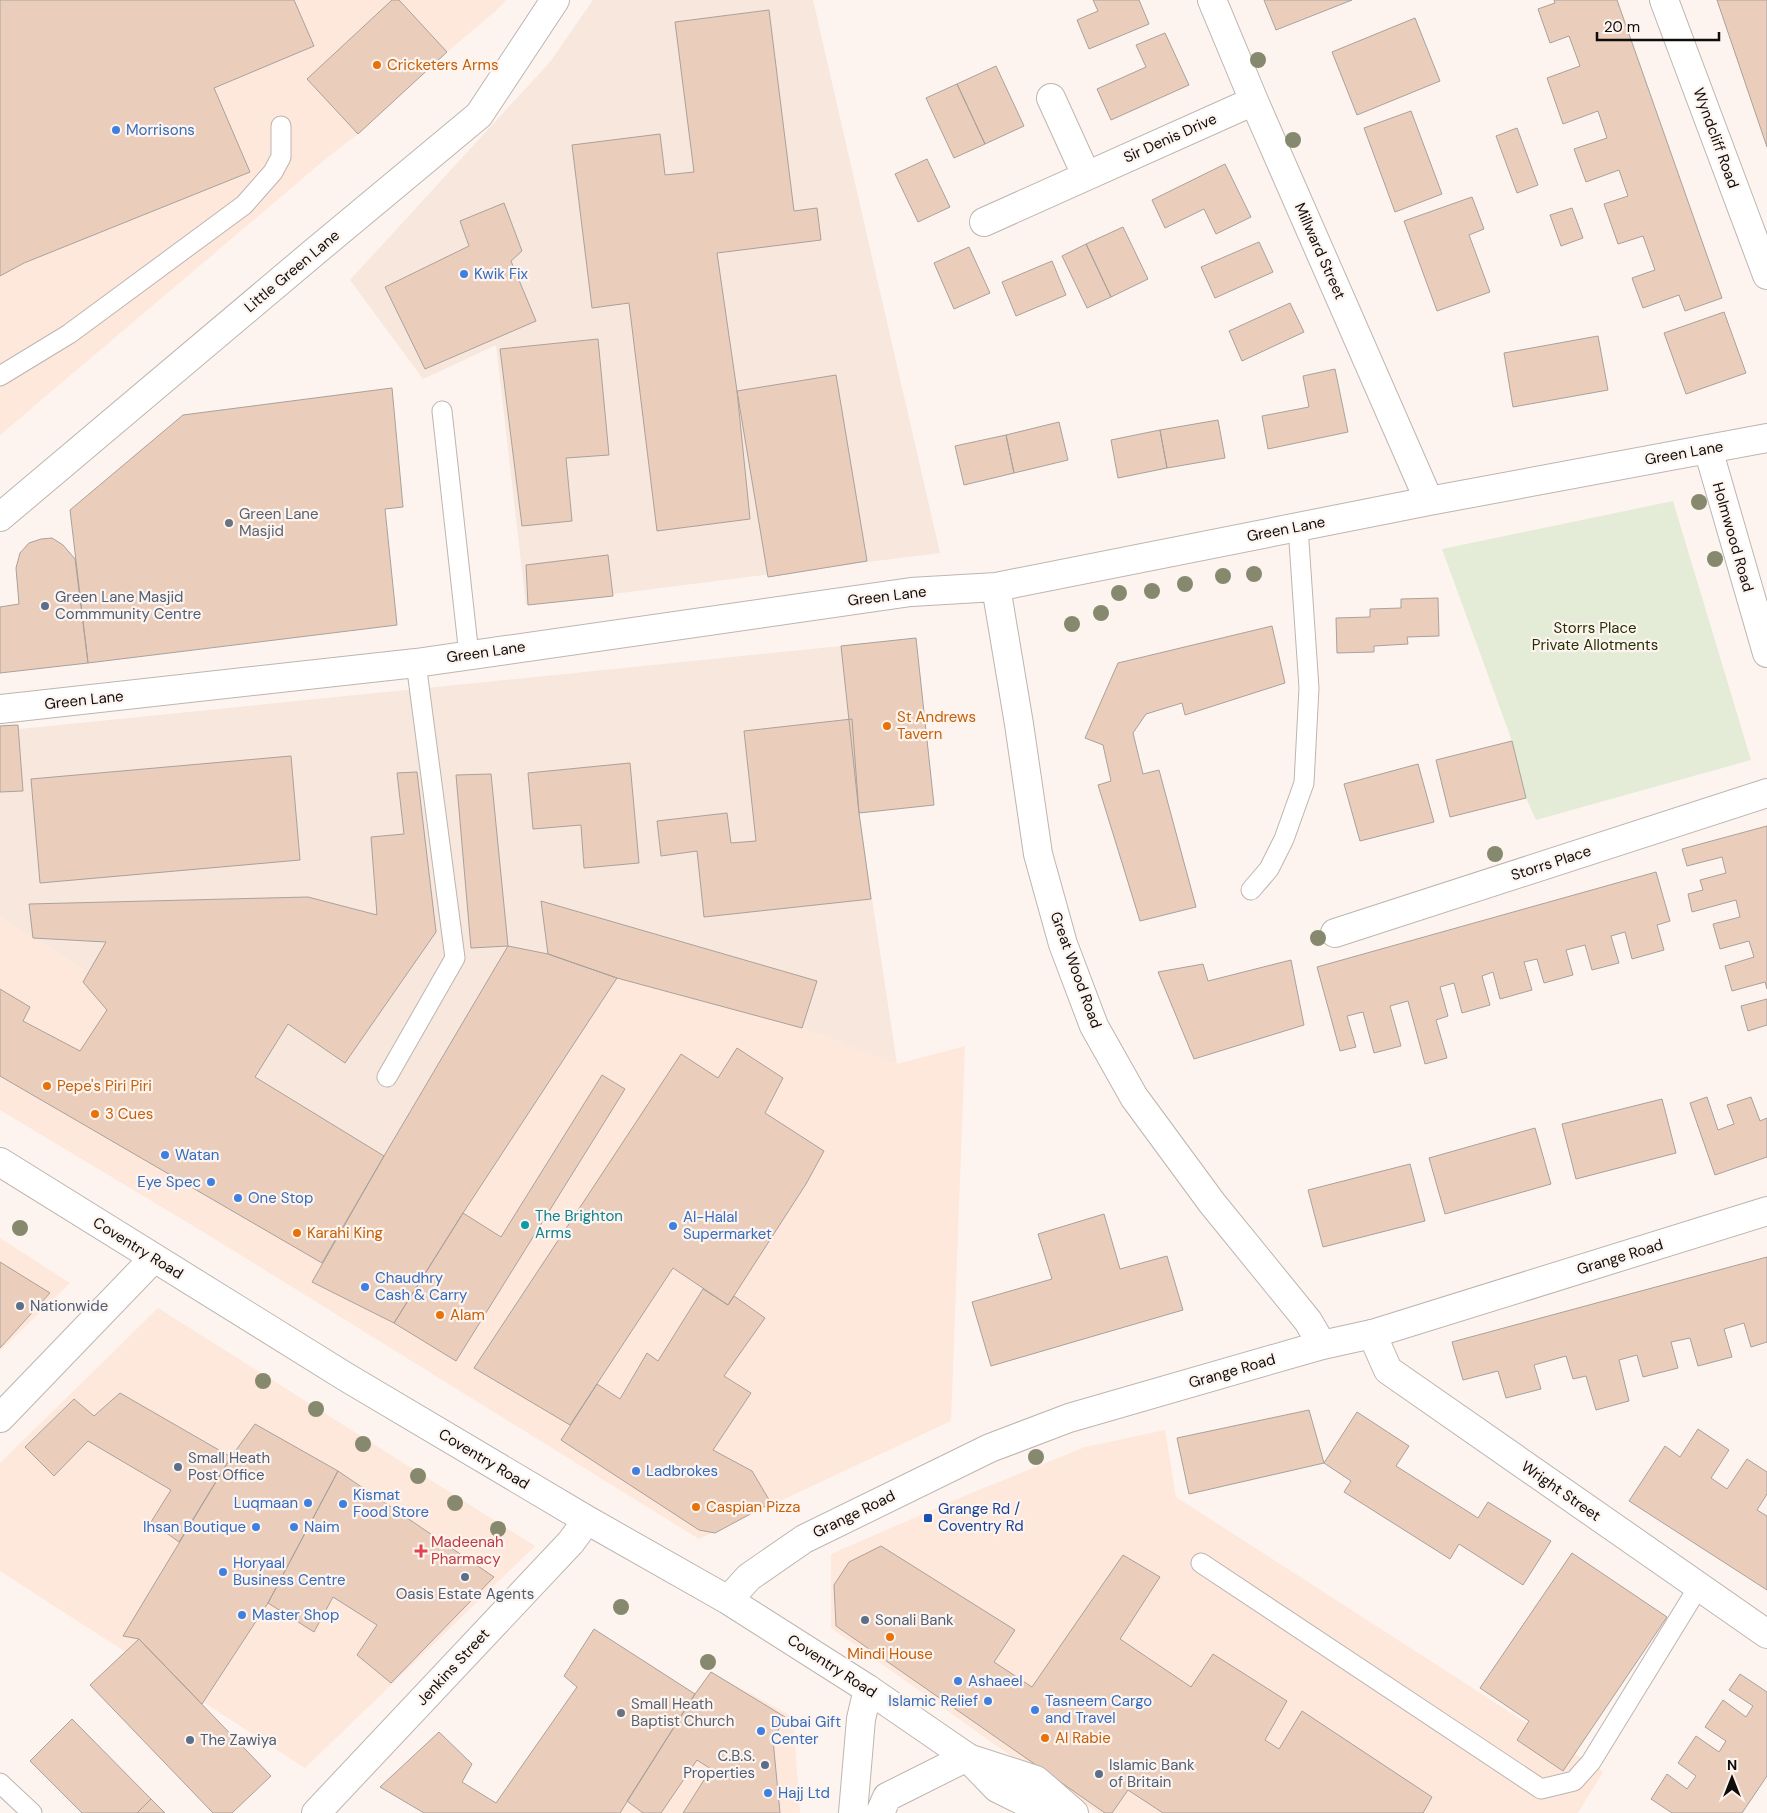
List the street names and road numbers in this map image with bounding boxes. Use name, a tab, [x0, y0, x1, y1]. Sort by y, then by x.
street label: Wyndcliff Road	[1689, 85, 1743, 191]
street label: Sir Denis Drive	[1120, 109, 1220, 167]
street label: Millward Street	[1290, 200, 1350, 302]
street label: Little Green Lane	[240, 225, 344, 317]
street label: Green Lane	[1643, 436, 1725, 470]
street label: Holmwood Road	[1708, 480, 1758, 594]
street label: Green Lane	[1245, 512, 1327, 546]
street label: Green Lane	[846, 581, 928, 611]
street label: Green Lane	[445, 637, 527, 667]
street label: Green Lane	[43, 686, 125, 714]
street label: Storrs Place	[1508, 841, 1594, 885]
street label: Great Wood Road	[1046, 909, 1106, 1031]
street label: Coventry Road	[89, 1212, 187, 1284]
street label: Grange Road	[1574, 1234, 1666, 1280]
street label: Grange Road	[1186, 1349, 1278, 1393]
street label: Coventry Road	[435, 1424, 533, 1494]
street label: Wright Street	[1517, 1456, 1605, 1526]
street label: Grange Road	[810, 1485, 898, 1543]
street label: Jenkins Street	[412, 1624, 494, 1710]
street label: Coventry Road	[784, 1630, 880, 1702]

